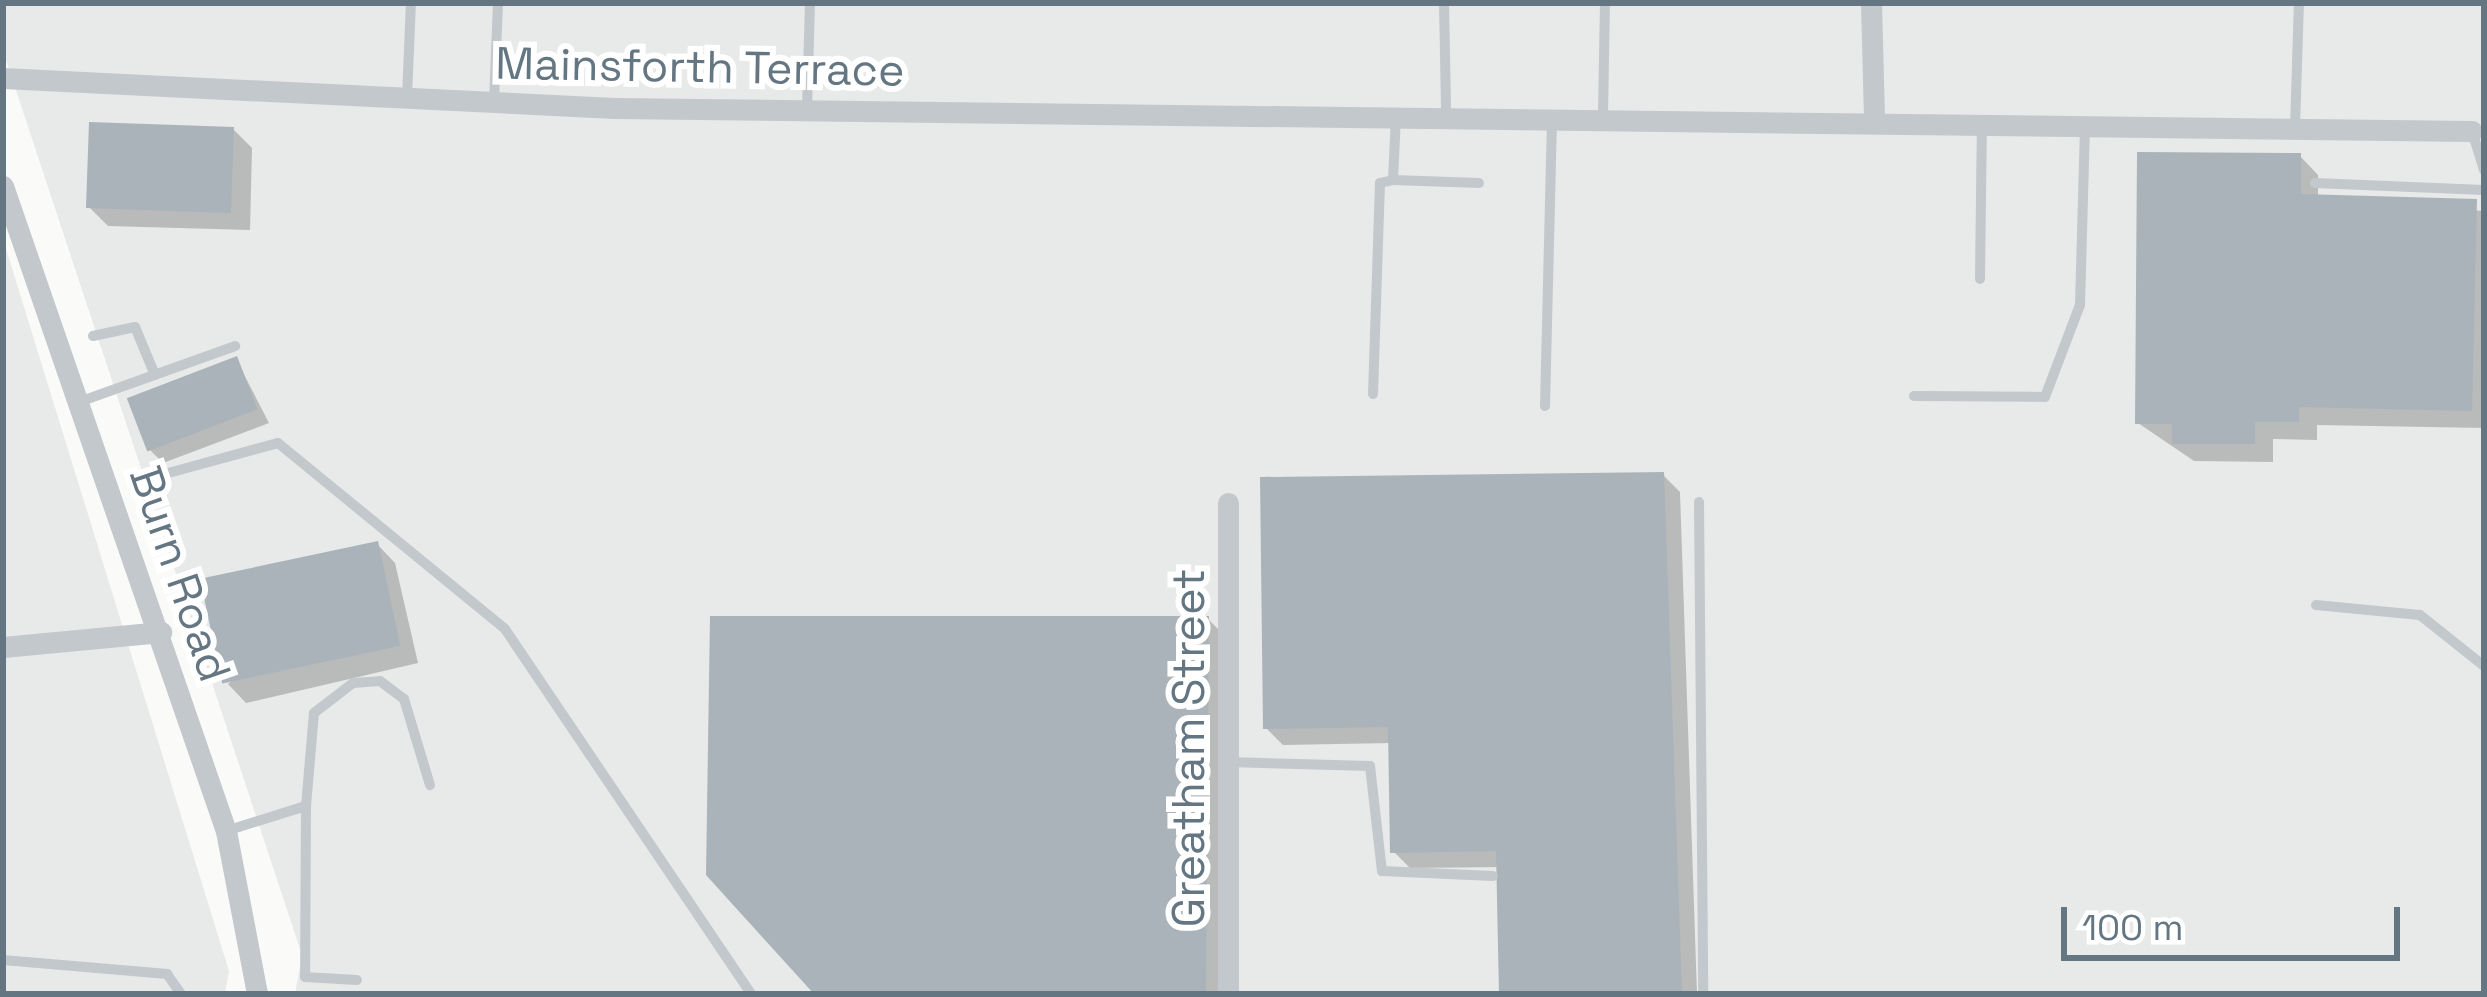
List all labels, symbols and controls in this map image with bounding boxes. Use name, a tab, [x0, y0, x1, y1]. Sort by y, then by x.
street label: Mainsforth Terrace	[494, 36, 906, 98]
street label: Burn Road	[118, 459, 242, 689]
street label: Greatham Street	[1162, 569, 1216, 927]
scale bar	[2067, 883, 2406, 957]
text: 100 m	[2082, 905, 2183, 951]

